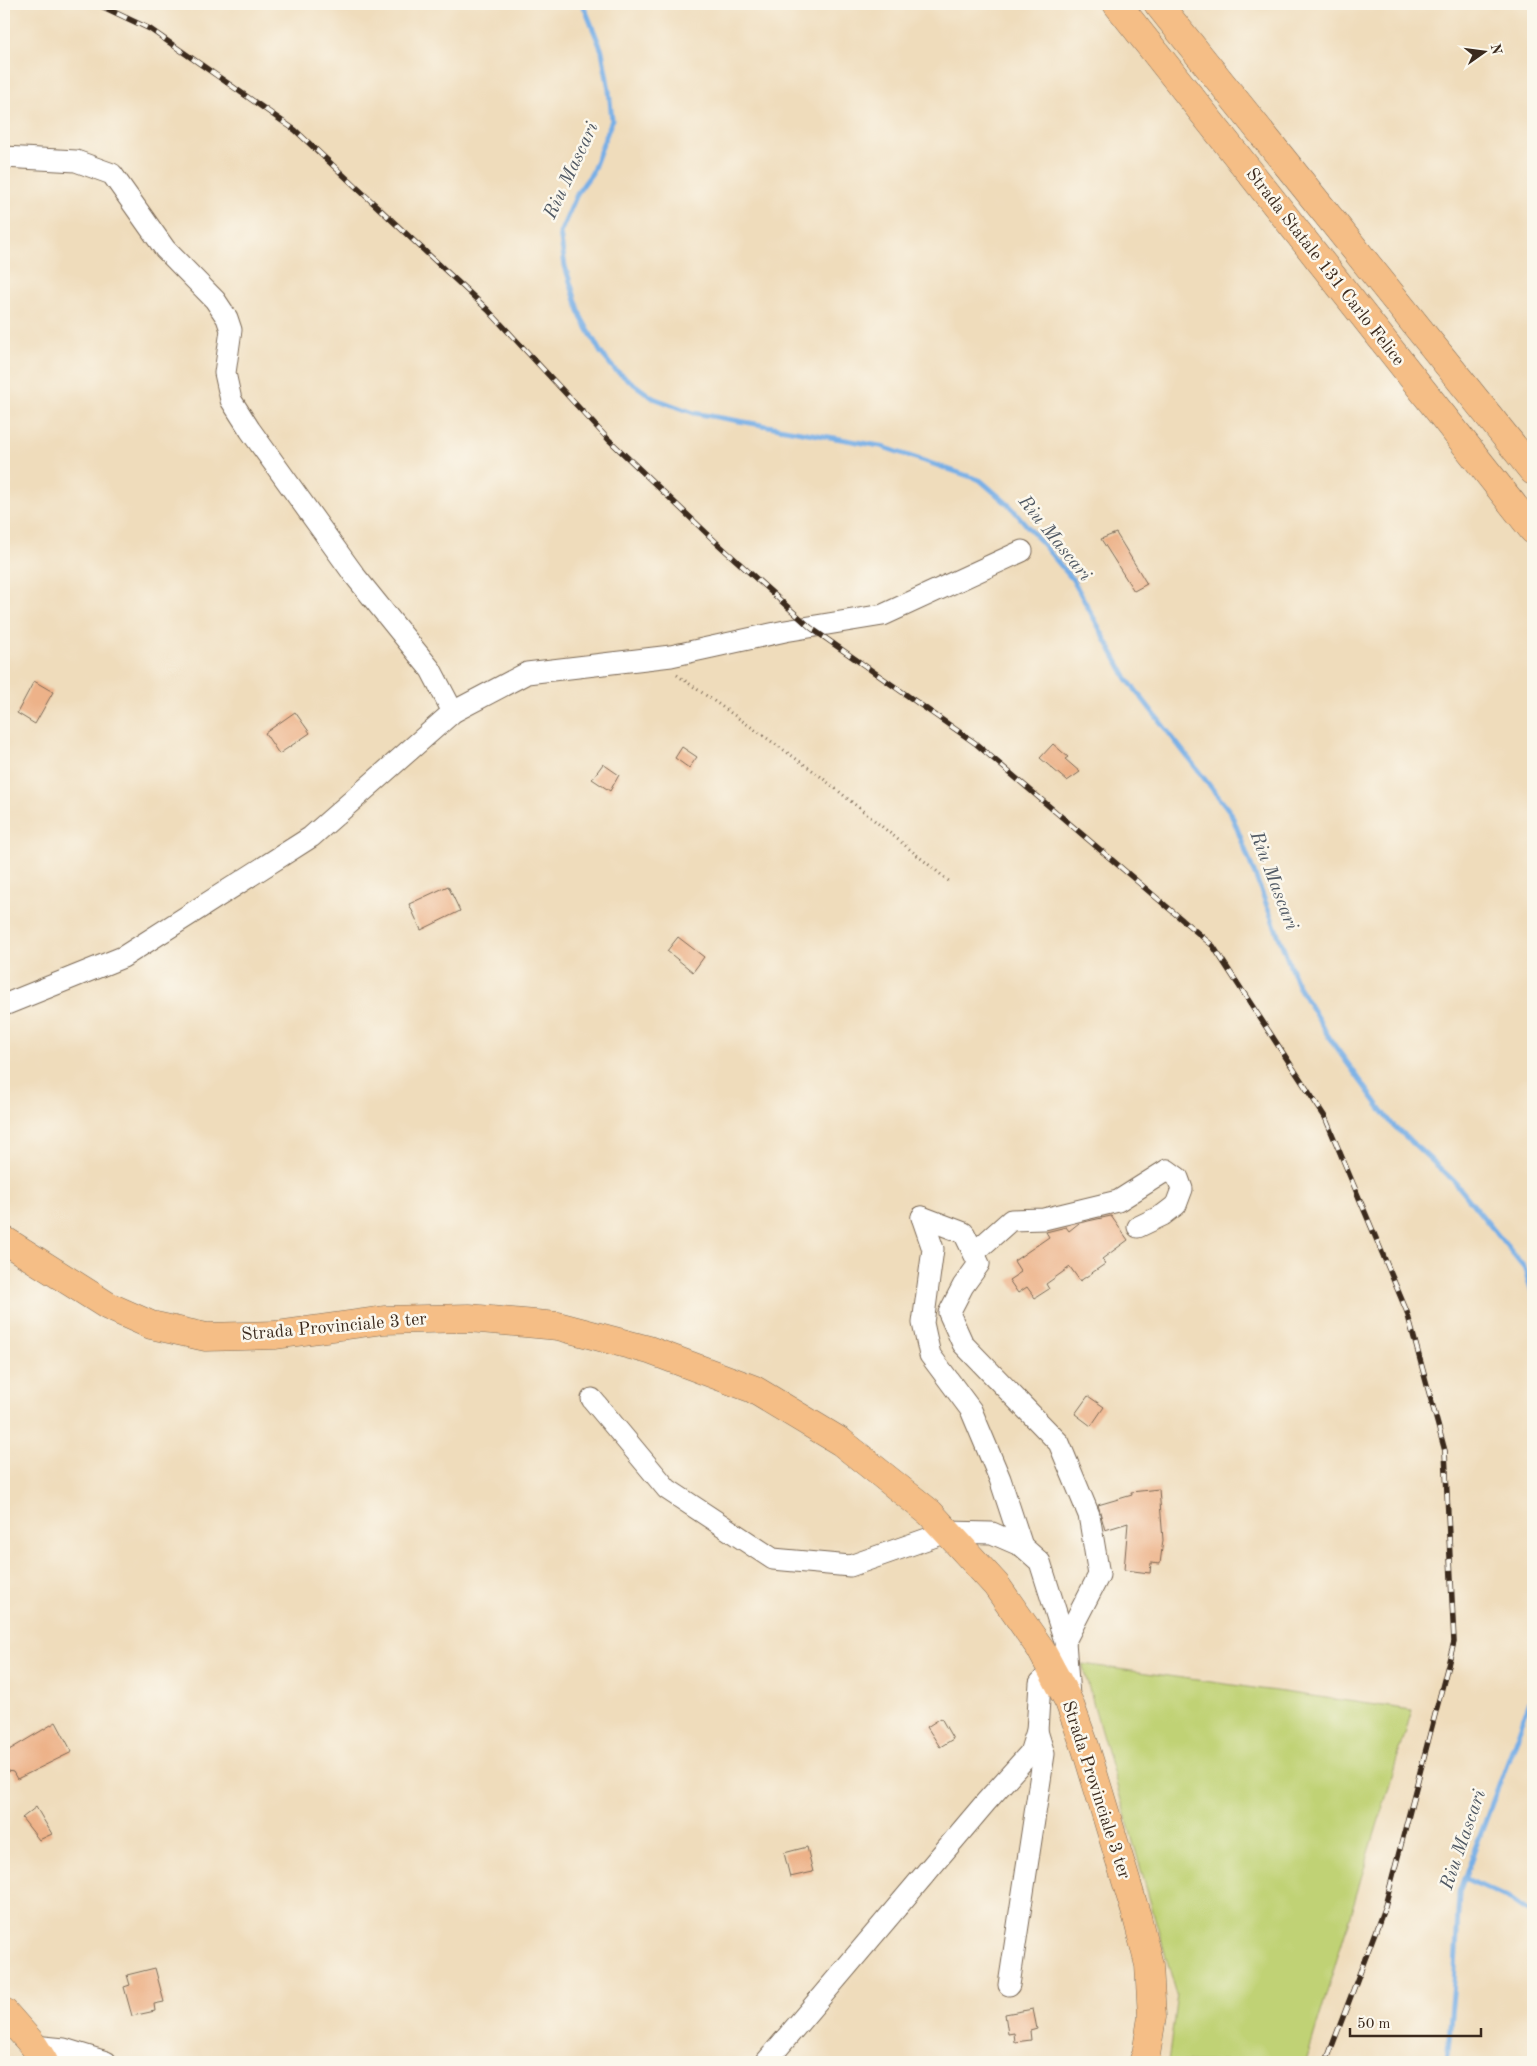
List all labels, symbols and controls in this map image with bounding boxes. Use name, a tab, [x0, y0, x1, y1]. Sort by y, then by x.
north arrow	[1460, 28, 1510, 78]
text: N	[1488, 42, 1504, 56]
water label: Riu Mascari	[541, 119, 603, 223]
street label: Strada Statale 131 Carlo Felice	[1242, 165, 1408, 369]
water label: Riu Mascari	[1013, 492, 1095, 586]
water label: Riu Mascari	[1245, 828, 1301, 934]
street label: Strada Provinciale 3 ter	[240, 1310, 428, 1344]
street label: Strada Provinciale 3 ter	[1059, 1699, 1134, 1882]
water label: Riu Mascari	[1438, 1787, 1490, 1893]
scale bar	[1350, 2006, 1481, 2038]
text: 50 m	[1357, 2017, 1391, 2032]

